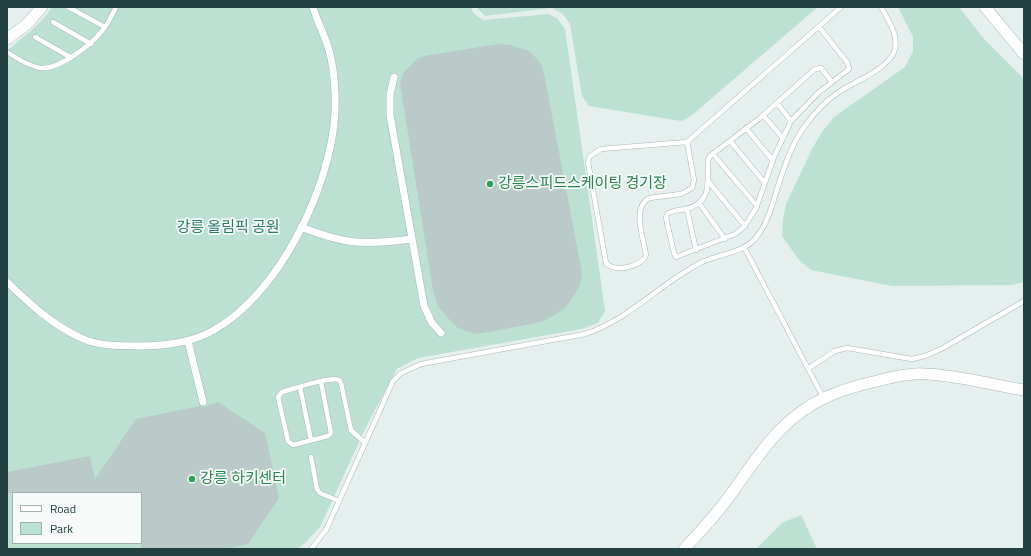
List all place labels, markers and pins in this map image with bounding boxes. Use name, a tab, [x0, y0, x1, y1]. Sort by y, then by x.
place label: 강릉스피드스케이팅 경기장	[498, 175, 667, 193]
marker: 강릉스피드스케이팅 경기장	[485, 179, 495, 189]
place label: 강릉 하키센터	[200, 470, 286, 488]
marker: 강릉 하키센터	[187, 474, 197, 484]

